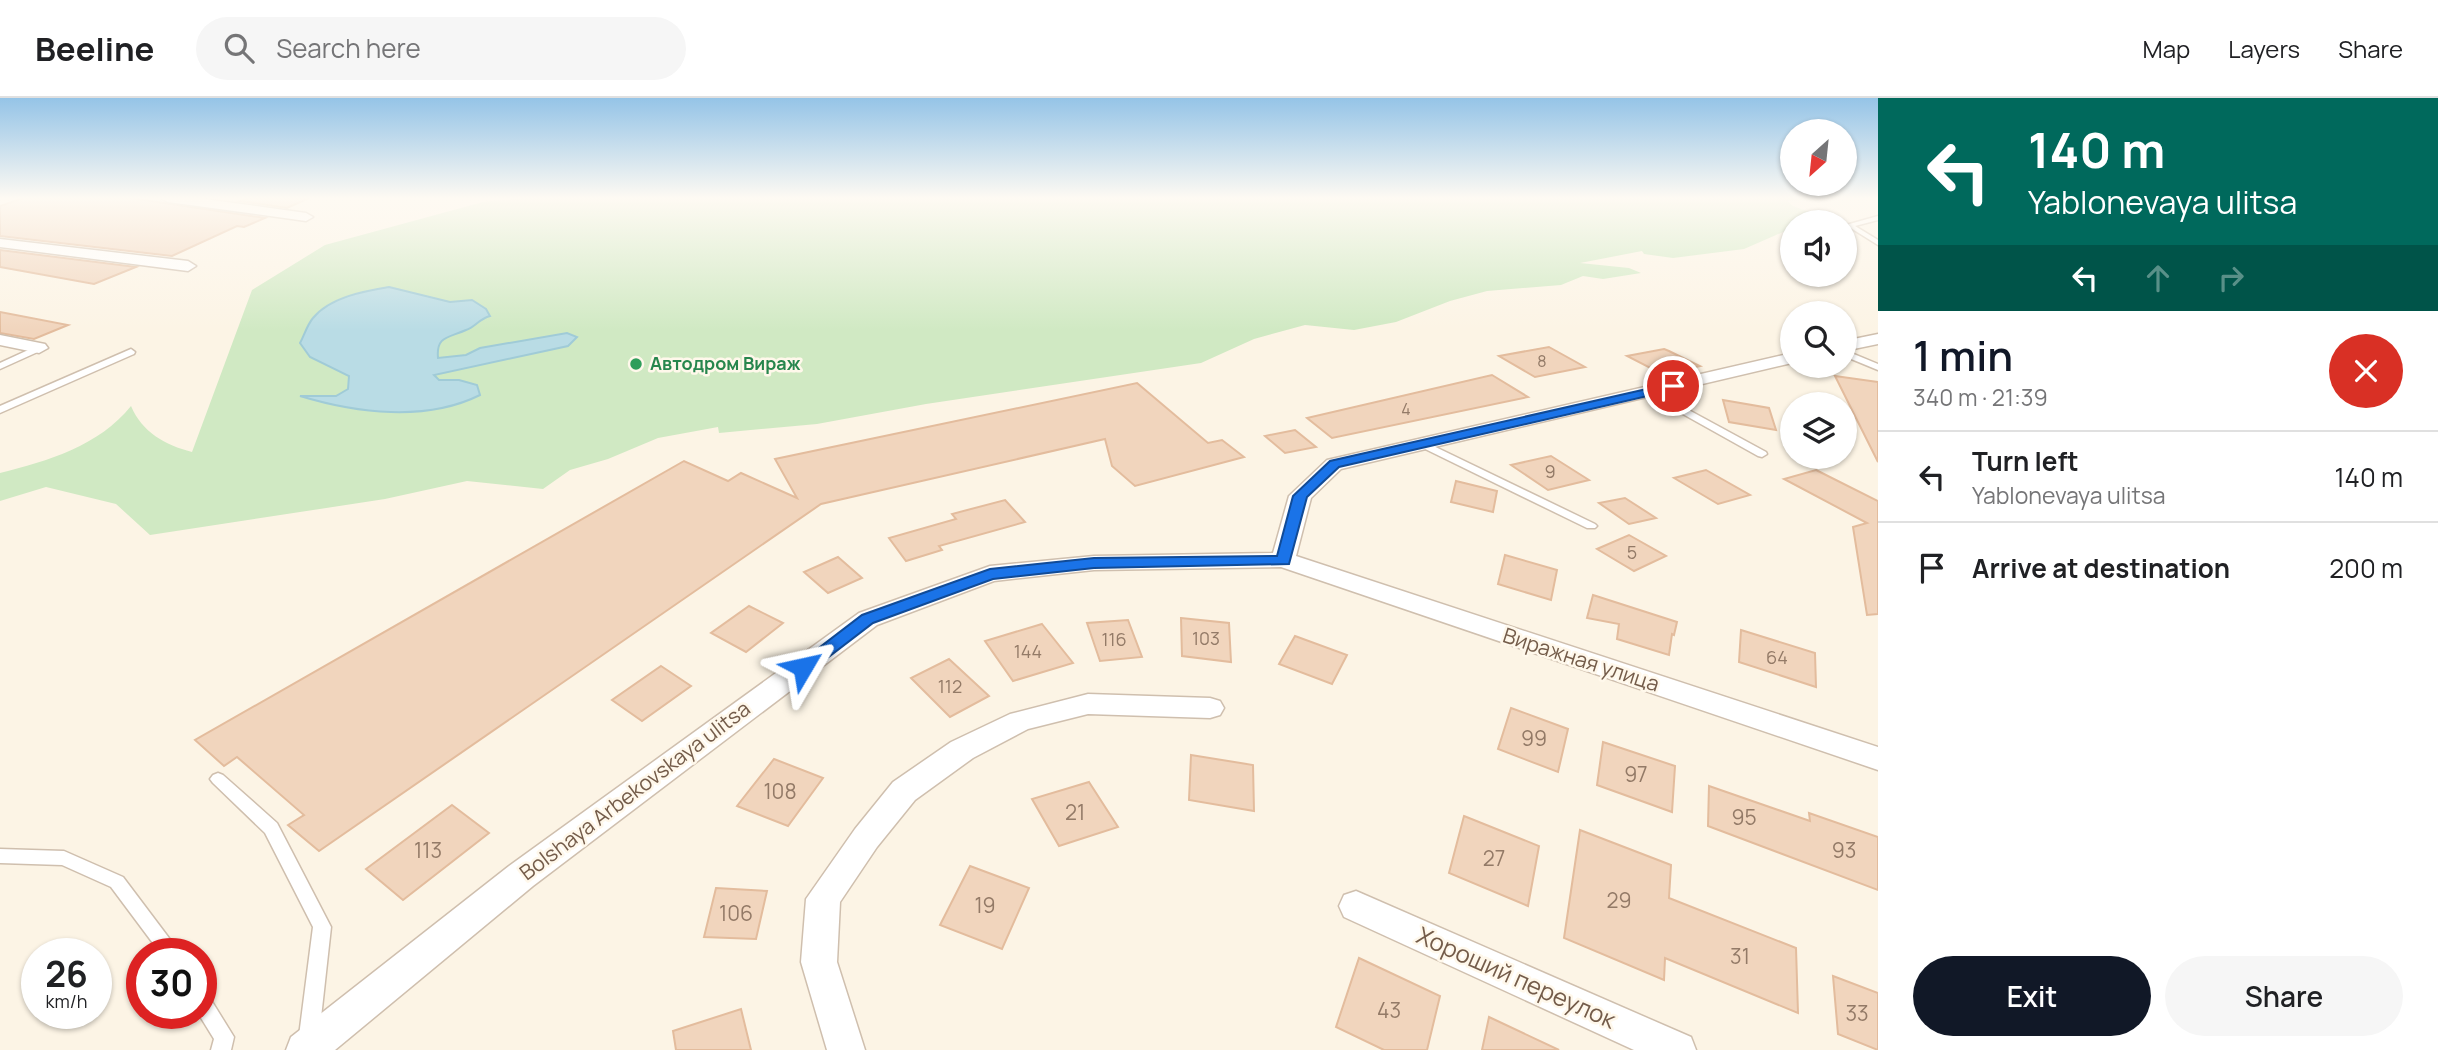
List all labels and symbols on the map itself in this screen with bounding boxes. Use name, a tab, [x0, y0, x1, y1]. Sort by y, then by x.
north arrow	[1780, 119, 1857, 196]
house number: 8	[1537, 350, 1547, 372]
place label: Автодром Вираж	[650, 351, 801, 375]
marker: Автодром Вираж	[628, 356, 644, 372]
pin	[1643, 356, 1703, 416]
house number: 4	[1401, 398, 1411, 420]
house number: 9	[1544, 459, 1556, 483]
house number: 5	[1627, 540, 1637, 564]
street label: Виражная улица	[1500, 621, 1663, 698]
house number: 103	[1192, 626, 1220, 650]
house number: 116	[1101, 627, 1127, 651]
position arrow	[766, 630, 840, 704]
house number: 144	[1014, 639, 1042, 663]
house number: 64	[1766, 645, 1788, 669]
house number: 112	[938, 674, 962, 698]
street label: Bolshaya Arbekovskaya ulitsa	[513, 694, 755, 886]
house number: 99	[1521, 724, 1547, 752]
house number: 97	[1624, 760, 1648, 788]
house number: 108	[763, 777, 797, 805]
house number: 21	[1065, 798, 1085, 826]
house number: 95	[1731, 803, 1757, 831]
house number: 113	[414, 836, 442, 864]
house number: 93	[1832, 836, 1856, 864]
house number: 27	[1483, 844, 1505, 872]
house number: 29	[1606, 886, 1632, 914]
house number: 19	[974, 891, 996, 919]
house number: 106	[719, 899, 753, 927]
street label: Хороший переулок	[1412, 918, 1622, 1036]
speed limit sign: 30	[126, 938, 217, 1029]
house number: 31	[1730, 942, 1750, 970]
house number: 43	[1377, 996, 1401, 1024]
house number: 33	[1845, 999, 1869, 1027]

